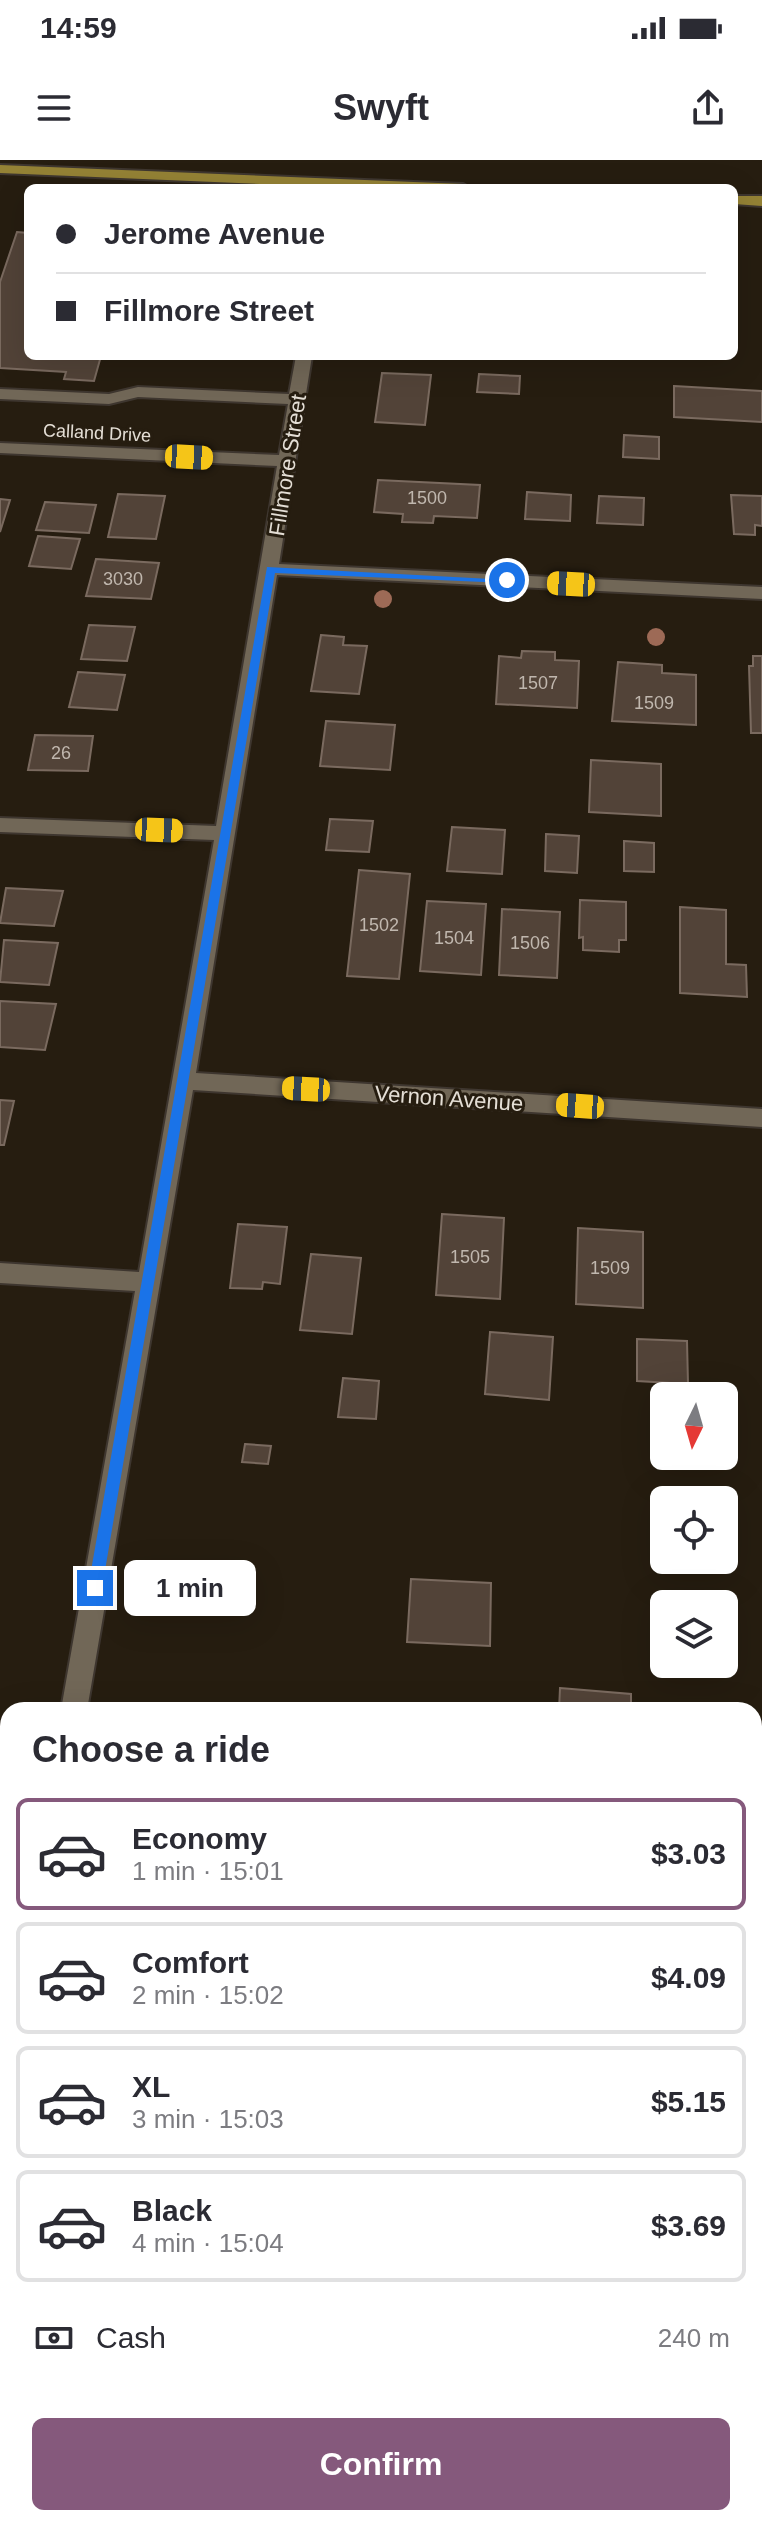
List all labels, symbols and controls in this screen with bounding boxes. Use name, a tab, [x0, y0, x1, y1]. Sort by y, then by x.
text: 14:59	[40, 11, 117, 44]
icon: menu	[32, 86, 76, 130]
icon: share	[686, 86, 730, 130]
text: Swyft	[333, 87, 429, 128]
text: Jerome Avenue	[104, 217, 325, 250]
text: Fillmore Street	[104, 294, 314, 327]
street label: Fillmore Street	[264, 392, 311, 538]
street label: Calland Drive	[43, 420, 151, 446]
car	[164, 444, 214, 470]
house number: 1500	[407, 488, 447, 508]
route start	[489, 562, 525, 598]
house number: 3030	[103, 569, 143, 589]
car	[546, 571, 596, 597]
house number: 1507	[518, 673, 558, 693]
house number: 1509	[634, 693, 674, 713]
house number: 26	[51, 743, 71, 763]
car	[135, 817, 183, 843]
house number: 1502	[359, 915, 399, 935]
house number: 1504	[434, 928, 474, 948]
house number: 1506	[510, 933, 550, 953]
car	[281, 1076, 331, 1102]
street label: Vernon Avenue	[374, 1081, 524, 1116]
car	[555, 1092, 605, 1120]
house number: 1505	[450, 1247, 490, 1267]
house number: 1509	[590, 1258, 630, 1278]
north arrow	[650, 1382, 738, 1470]
map controls	[650, 1382, 738, 1678]
button: locate	[650, 1486, 738, 1574]
callout: 1 min	[123, 1560, 255, 1616]
route end	[77, 1570, 113, 1606]
text: 1 min	[156, 1573, 224, 1603]
button: layers	[650, 1590, 738, 1678]
text: Choose a ride	[32, 1729, 270, 1770]
icon: car	[36, 1818, 108, 1890]
text: Economy	[132, 1822, 267, 1855]
text: $3.03	[651, 1837, 726, 1870]
text: 1 min · 15:01	[132, 1856, 284, 1886]
icon: car	[36, 1942, 108, 2014]
text: Comfort	[132, 1946, 249, 1979]
text: $4.09	[651, 1961, 726, 1994]
text: 2 min · 15:02	[132, 1980, 284, 2010]
icon: car	[36, 2066, 108, 2138]
text: XL	[132, 2070, 170, 2103]
text: $5.15	[651, 2085, 726, 2118]
text: 3 min · 15:03	[132, 2104, 284, 2134]
icon: car	[36, 2190, 108, 2262]
text: Black	[132, 2194, 212, 2227]
text: $3.69	[651, 2209, 726, 2242]
text: 4 min · 15:04	[132, 2228, 284, 2258]
icon: cash	[32, 2316, 76, 2360]
text: Cash	[96, 2321, 166, 2354]
text: 240 m	[658, 2323, 730, 2353]
button: Confirm	[32, 2418, 730, 2510]

